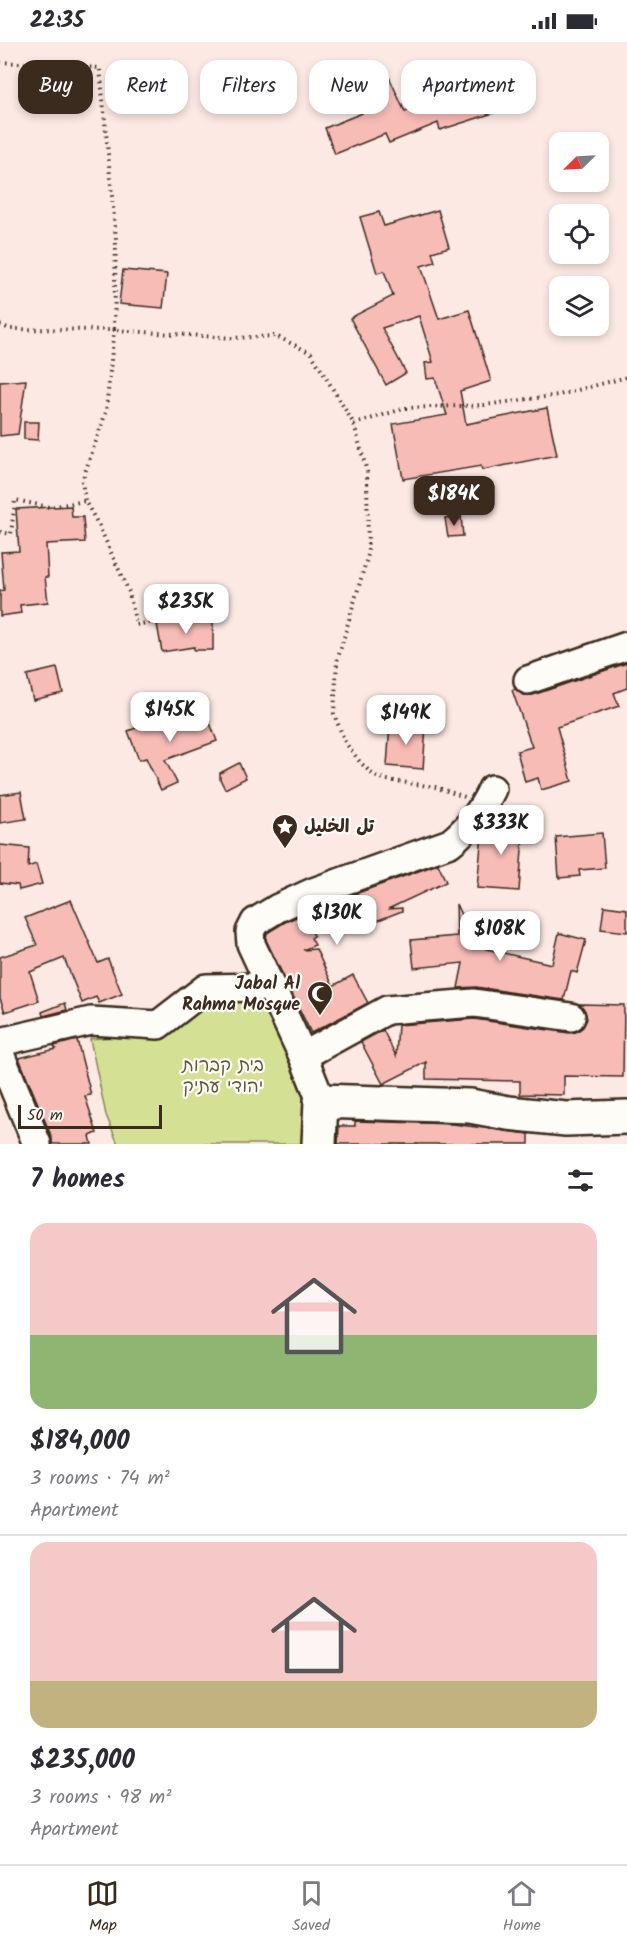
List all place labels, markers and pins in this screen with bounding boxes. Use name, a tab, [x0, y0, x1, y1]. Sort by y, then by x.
pin: $184K	[412, 476, 496, 527]
pin: $235K	[144, 584, 228, 635]
pin: $145K	[128, 692, 212, 743]
pin: $149K	[364, 695, 448, 746]
pin: $333K	[459, 805, 543, 856]
place icon: تل الخليل	[270, 812, 300, 850]
place label: تل الخليل	[304, 813, 375, 842]
pin: $130K	[295, 895, 379, 946]
pin: $108K	[458, 911, 542, 962]
place label: Jabal Al Rahma Mosque	[182, 970, 300, 1020]
mosque icon: Jabal Al Rahma Mosque	[305, 979, 335, 1017]

